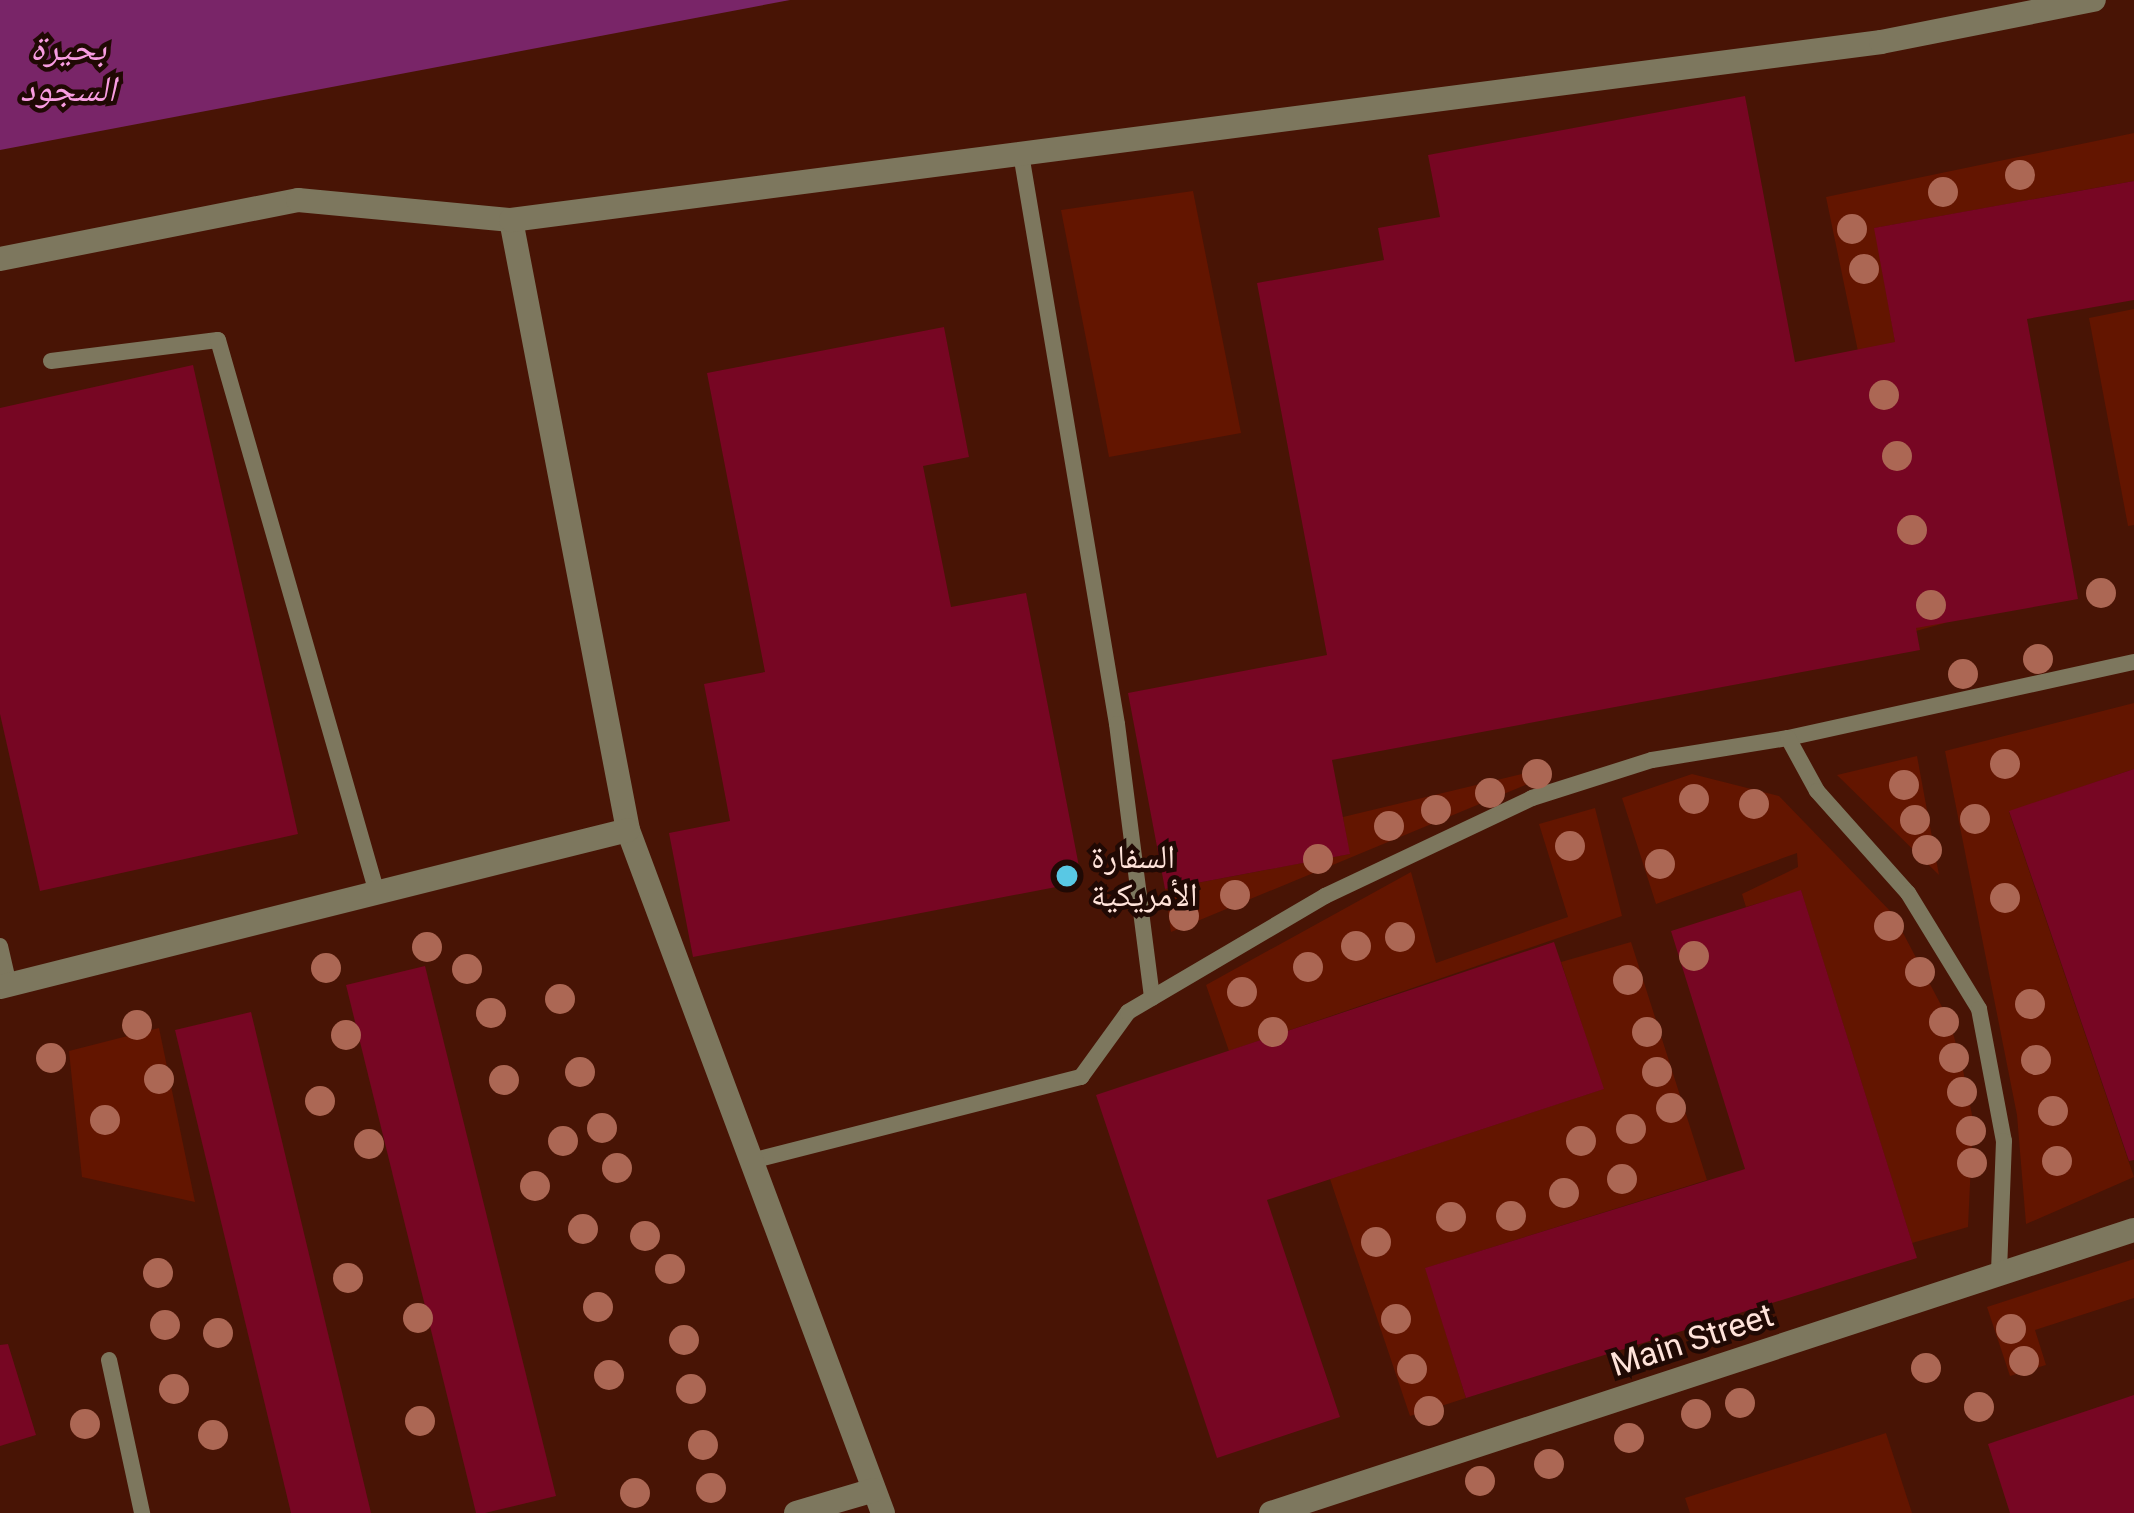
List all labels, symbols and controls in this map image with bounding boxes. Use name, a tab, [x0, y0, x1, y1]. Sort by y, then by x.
water label: بحيرة السجود	[20, 26, 116, 111]
place label: السفارة الأمريكية	[1091, 837, 1198, 915]
marker: السفارة الأمريكية	[1054, 863, 1080, 889]
street label: Main Street	[1606, 1295, 1778, 1385]

